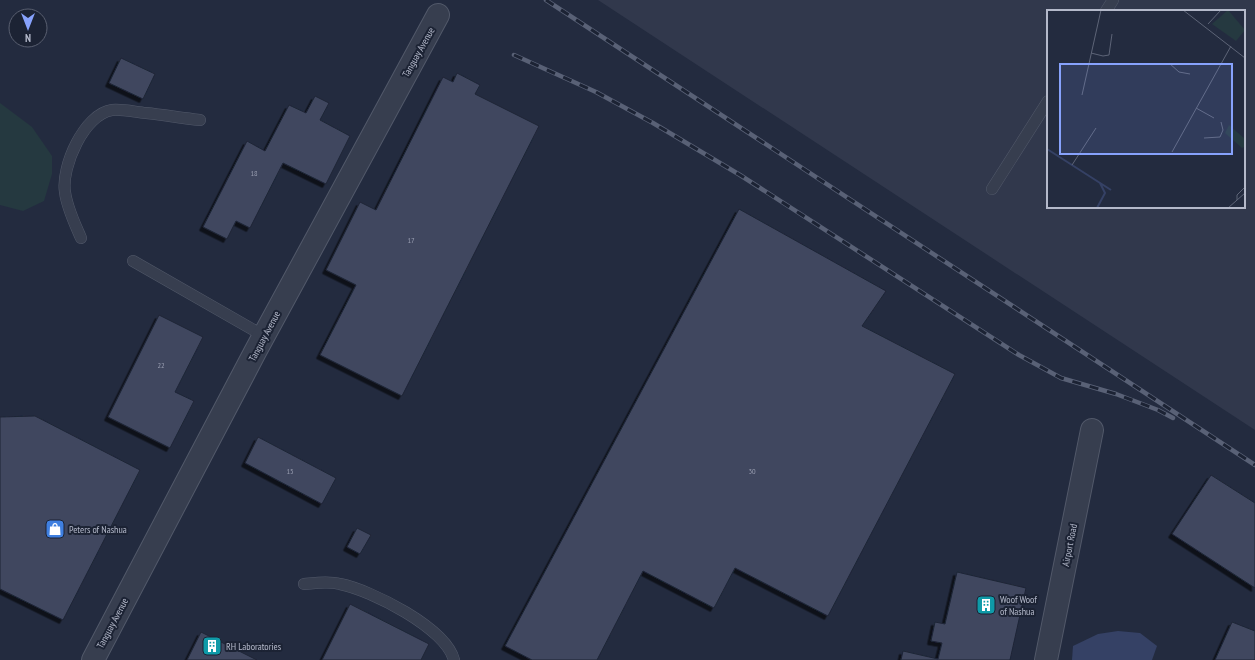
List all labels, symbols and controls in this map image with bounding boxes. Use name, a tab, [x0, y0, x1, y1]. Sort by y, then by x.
north arrow	[8, 8, 48, 48]
inset map	[1047, 10, 1245, 208]
street label: Tanguay Avenue	[399, 25, 438, 80]
text: N	[25, 31, 31, 45]
house number: 18	[250, 168, 258, 178]
house number: 17	[407, 235, 415, 245]
street label: Tanguay Avenue	[246, 309, 283, 364]
house number: 22	[157, 360, 165, 370]
house number: 15	[286, 466, 294, 476]
house number: 30	[748, 466, 756, 476]
shop icon: Peters of Nashua	[44, 518, 66, 540]
place label: Peters of Nashua	[69, 523, 127, 536]
street label: Airport Road	[1059, 523, 1080, 568]
place label: Woof Woof of Nashua	[1000, 593, 1037, 618]
building icon: Woof Woof of Nashua	[975, 594, 997, 616]
street label: Tanguay Avenue	[94, 596, 131, 651]
building icon: RH Laboratories	[201, 635, 223, 657]
place label: RH Laboratories	[226, 640, 282, 653]

